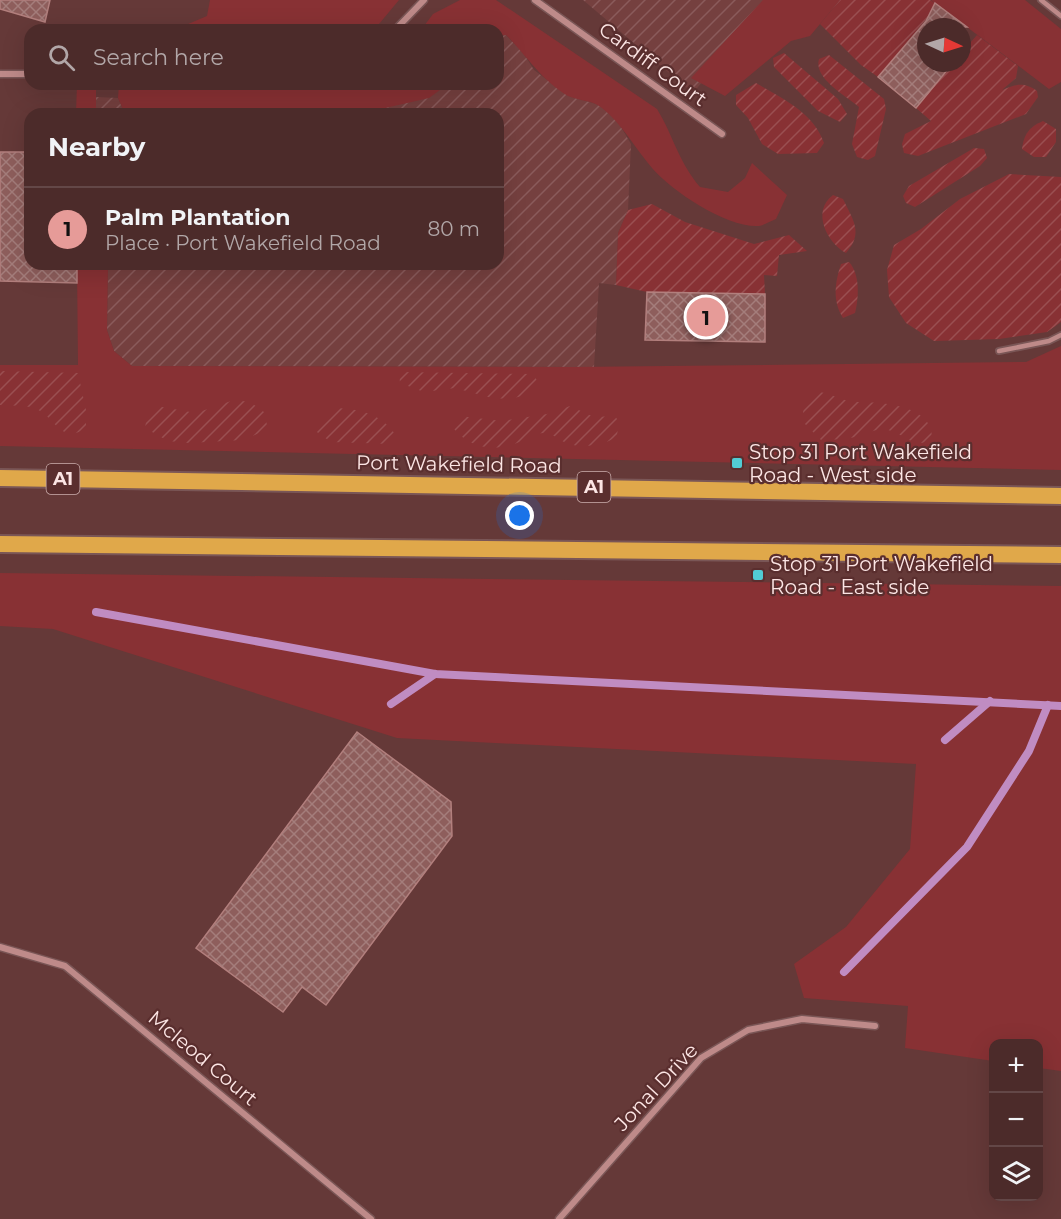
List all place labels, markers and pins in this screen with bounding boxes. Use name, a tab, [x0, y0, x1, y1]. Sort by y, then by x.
pin: 1	[686, 294, 726, 340]
place label: Stop 31 Port Wakefield Road - West side	[749, 440, 972, 487]
marker: Stop 31 Port Wakefield Road - West side	[730, 456, 744, 470]
place label: Stop 31 Port Wakefield Road - East side	[770, 552, 993, 599]
marker: Stop 31 Port Wakefield Road - East side	[751, 568, 765, 582]

